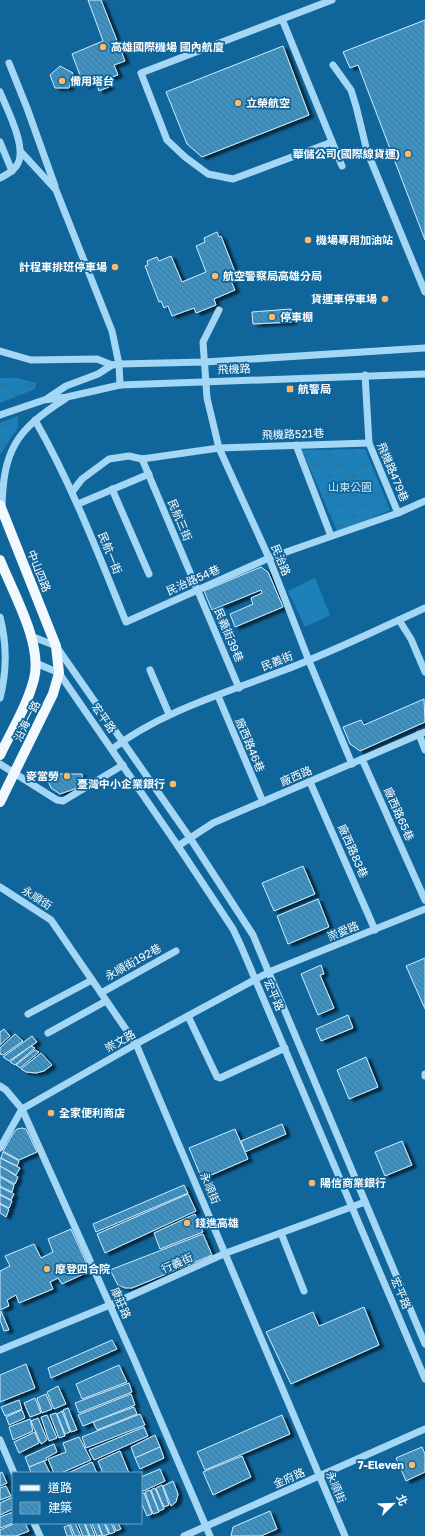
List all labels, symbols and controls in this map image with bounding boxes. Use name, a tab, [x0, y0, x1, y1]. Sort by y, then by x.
place label: 高雄國際機場 國內航廈	[111, 40, 224, 53]
marker: 高雄國際機場 國內航廈	[98, 42, 108, 52]
place label: 備用塔台	[70, 74, 114, 87]
marker: 備用塔台	[57, 76, 67, 86]
place label: 立榮航空	[246, 96, 290, 109]
marker: 立榮航空	[233, 98, 243, 108]
place label: 華儲公司(國際線貨運)	[293, 147, 400, 160]
marker: 華儲公司(國際線貨運)	[403, 149, 413, 159]
place label: 機場專用加油站	[315, 233, 393, 246]
marker: 機場專用加油站	[303, 235, 313, 245]
place label: 計程車排班停車場	[19, 260, 107, 273]
marker: 計程車排班停車場	[110, 262, 120, 272]
place label: 航空警察局高雄分局	[223, 269, 322, 282]
marker: 航空警察局高雄分局	[210, 271, 220, 281]
place label: 貨運車停車場	[311, 292, 377, 305]
marker: 貨運車停車場	[380, 294, 390, 304]
place label: 停車棚	[280, 310, 313, 323]
marker: 停車棚	[267, 312, 277, 322]
street label: 飛機路	[217, 361, 251, 376]
place label: 航警局	[298, 382, 331, 395]
marker: 航警局	[285, 384, 295, 394]
street label: 飛機路521巷	[262, 426, 324, 441]
street label: 飛機路479巷	[375, 440, 412, 503]
park label: 山東公園	[328, 480, 372, 493]
street label: 民航三街	[166, 497, 195, 543]
street label: 民航一街	[96, 530, 125, 576]
street label: 民治路	[269, 542, 294, 578]
street label: 中山四路	[25, 548, 54, 594]
street label: 民治路54巷	[164, 562, 222, 597]
street label: 民義街39巷	[212, 606, 247, 664]
street label: 民義街	[259, 649, 295, 673]
street label: 沿海一路	[11, 698, 42, 743]
street label: 宏平路	[90, 700, 119, 735]
street label: 廠西路46巷	[233, 716, 268, 774]
street label: 廠西路	[278, 763, 314, 788]
place label: 麥當勞	[26, 769, 59, 782]
marker: 麥當勞	[62, 771, 72, 781]
place label: 臺灣中小企業銀行	[77, 777, 165, 790]
marker: 臺灣中小企業銀行	[168, 779, 178, 789]
street label: 廠西路65巷	[382, 785, 417, 842]
street label: 廠西路83巷	[336, 822, 371, 880]
street label: 永順街	[20, 883, 55, 912]
street label: 崇愛路	[325, 918, 361, 943]
street label: 永順街192巷	[102, 941, 163, 982]
street label: 宏平路	[262, 977, 287, 1013]
street label: 崇文路	[102, 1027, 137, 1054]
place label: 全家便利商店	[59, 1106, 125, 1119]
marker: 全家便利商店	[46, 1108, 56, 1118]
street label: 永順街	[198, 1170, 223, 1206]
place label: 陽信商業銀行	[320, 1176, 386, 1189]
marker: 陽信商業銀行	[307, 1178, 317, 1188]
place label: 錢進高雄	[195, 1216, 239, 1229]
marker: 錢進高雄	[182, 1218, 192, 1228]
street label: 行義街	[159, 1250, 195, 1275]
place label: 摩登四合院	[55, 1262, 110, 1275]
marker: 摩登四合院	[42, 1264, 52, 1274]
street label: 宏平路	[389, 1275, 414, 1311]
street label: 康莊路	[109, 1285, 134, 1321]
place label: 7-Eleven	[358, 1458, 404, 1471]
marker: 7-Eleven	[407, 1460, 417, 1470]
street label: 金府路	[271, 1465, 307, 1490]
street label: 永順街	[324, 1469, 349, 1505]
legend	[12, 1472, 142, 1524]
text: 道路	[48, 1480, 72, 1495]
north arrow	[373, 1484, 413, 1524]
text: 北	[395, 1492, 411, 1507]
text: 建築	[48, 1500, 72, 1515]

